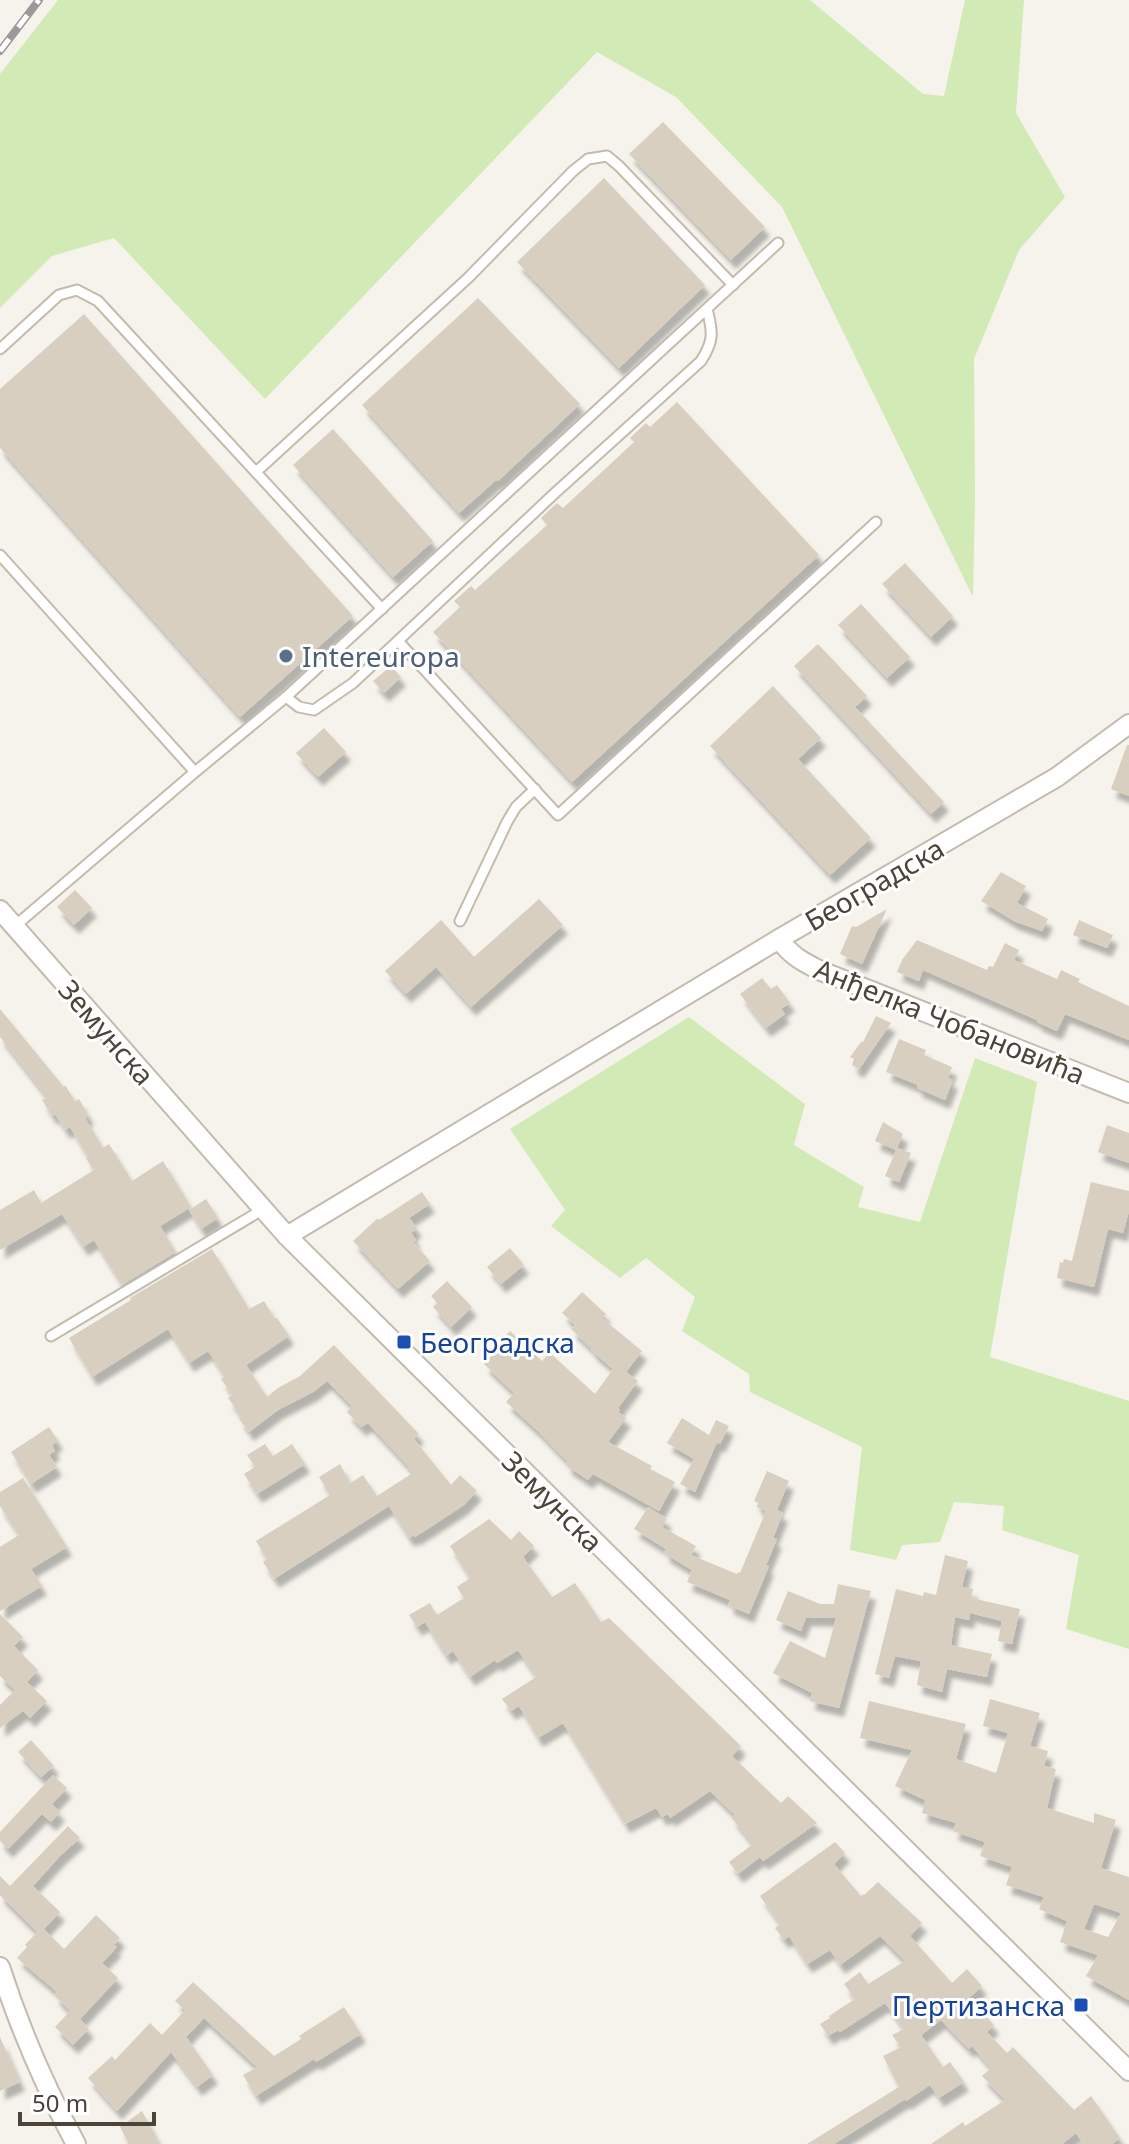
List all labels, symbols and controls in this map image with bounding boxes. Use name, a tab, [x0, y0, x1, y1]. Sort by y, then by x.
place label: Intereuropa	[302, 637, 460, 675]
marker: Intereuropa	[277, 647, 295, 665]
street label: Београдска	[797, 829, 951, 939]
street label: Анђелка Чобановића	[809, 949, 1091, 1093]
street label: Земунска	[51, 971, 163, 1093]
place label: Београдска	[420, 1323, 575, 1361]
marker: Београдска	[395, 1333, 413, 1351]
street label: Земунска	[494, 1442, 612, 1560]
place label: Пертизанска	[892, 1986, 1065, 2024]
marker: Пертизанска	[1072, 1996, 1090, 2014]
scale bar	[20, 2076, 154, 2126]
text: 50 m	[32, 2086, 88, 2119]

